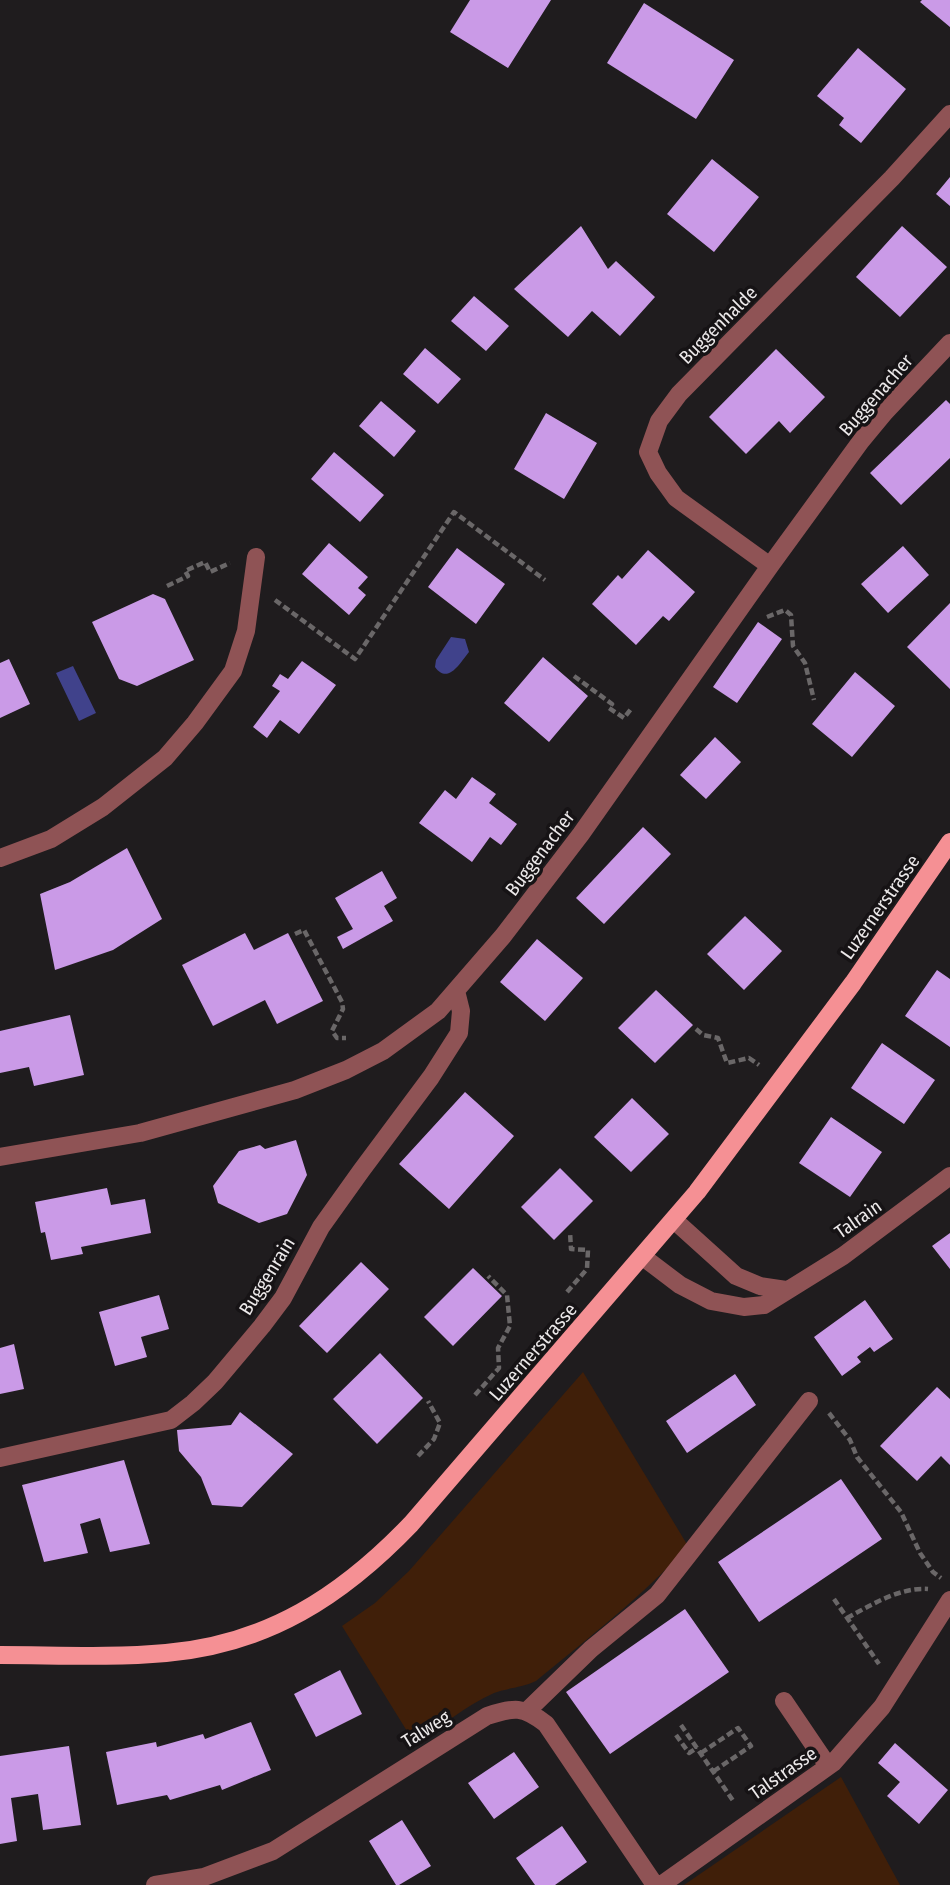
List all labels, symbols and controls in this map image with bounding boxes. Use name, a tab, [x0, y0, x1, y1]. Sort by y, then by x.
street label: Buggenhalde	[674, 281, 762, 369]
street label: Buggenacher	[834, 349, 918, 441]
street label: Buggenacher	[500, 806, 580, 900]
street label: Luzernerstrasse	[836, 850, 924, 964]
street label: Talrain	[830, 1195, 886, 1243]
street label: Buggenrain	[234, 1233, 300, 1319]
street label: Luzernerstrasse	[484, 1298, 582, 1406]
street label: Talweg	[398, 1705, 455, 1753]
street label: Talstrasse	[745, 1742, 821, 1804]

